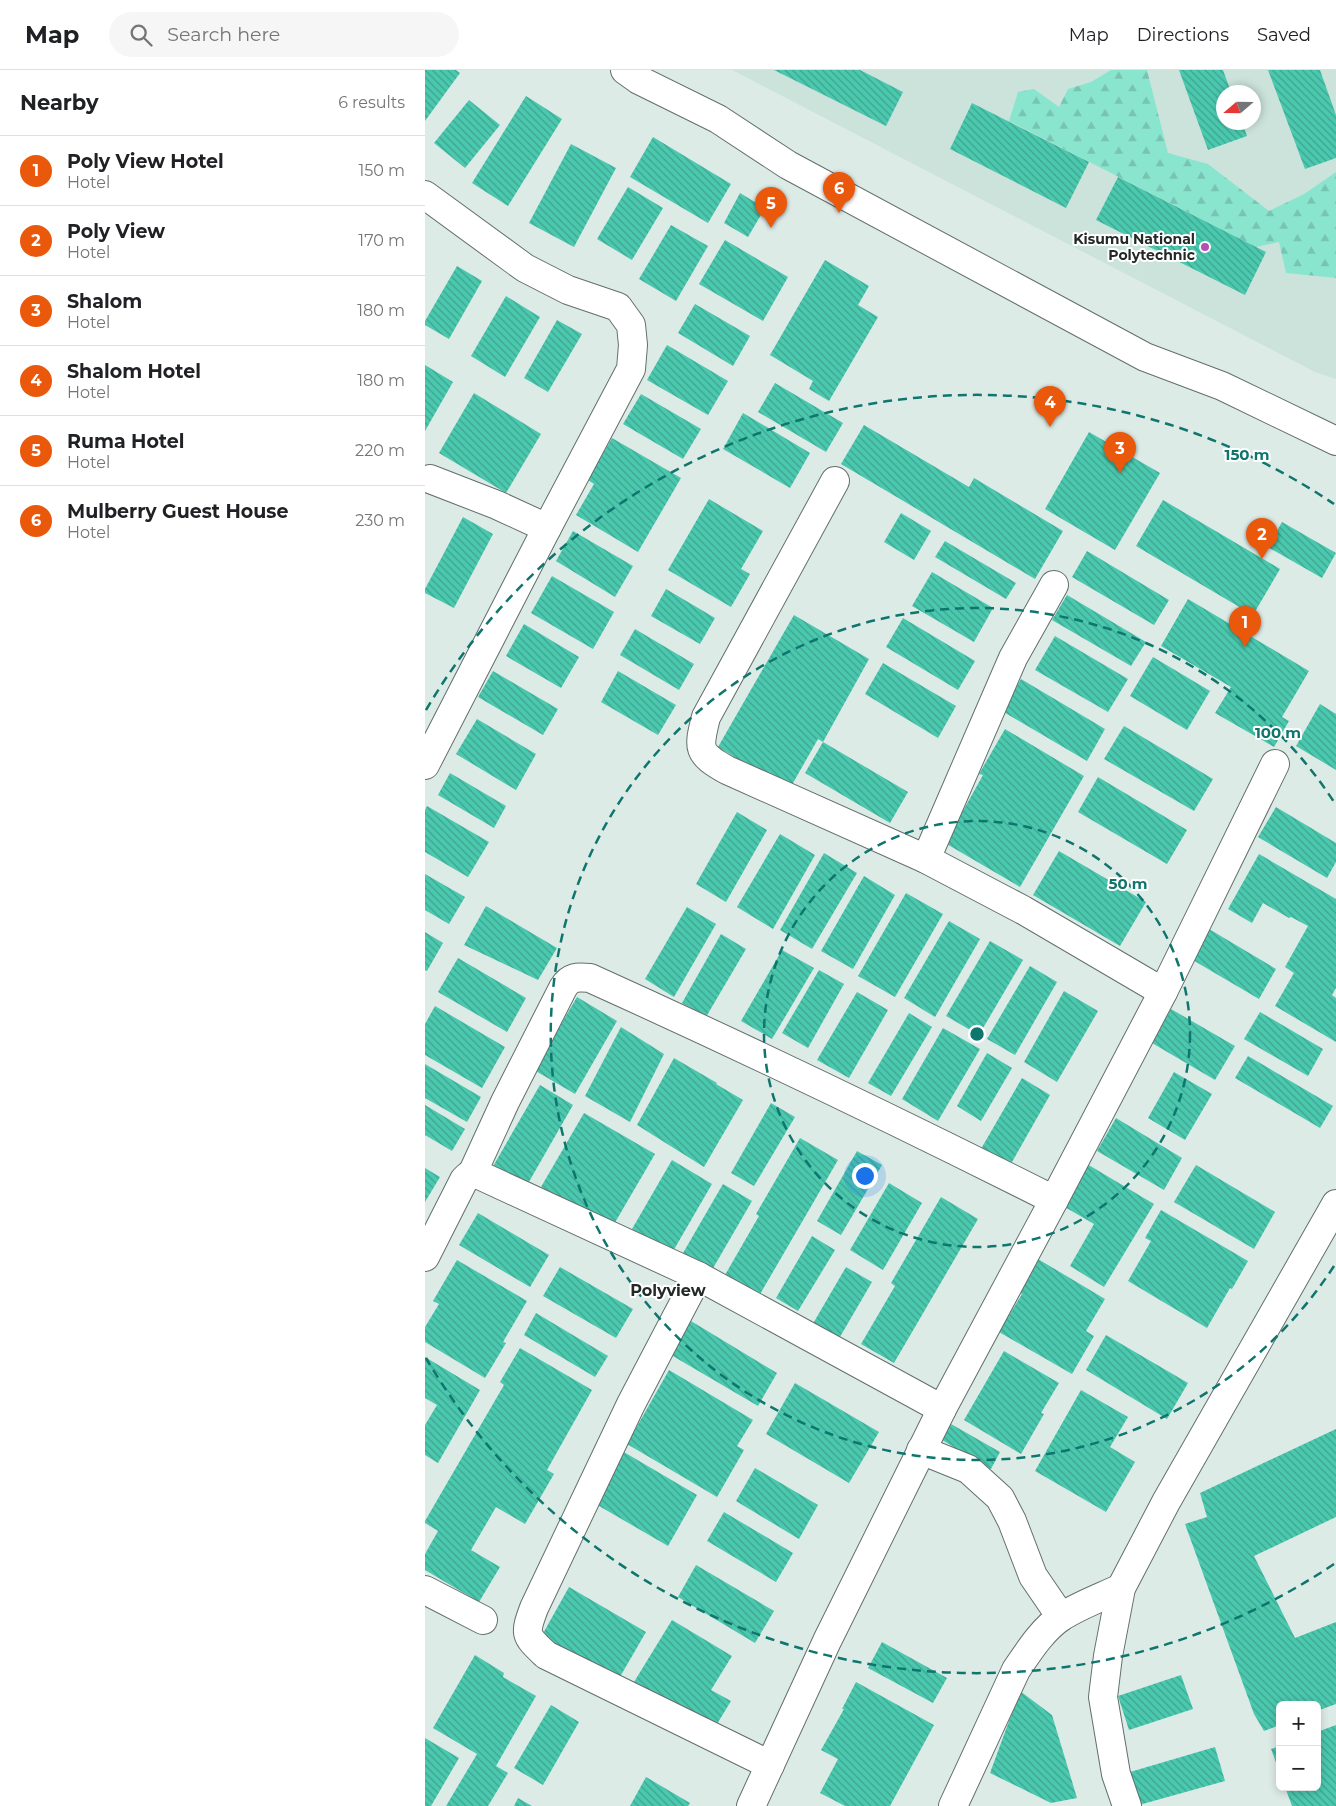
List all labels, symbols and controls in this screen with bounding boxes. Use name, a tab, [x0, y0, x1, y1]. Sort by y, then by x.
search box	[109, 12, 459, 57]
text: Map	[25, 20, 79, 49]
icon: search	[127, 21, 155, 49]
text: Search here	[167, 23, 280, 46]
text: Map	[1069, 24, 1109, 46]
text: Directions	[1137, 24, 1229, 46]
text: Saved	[1257, 24, 1311, 46]
north arrow	[1216, 85, 1261, 130]
text: Nearby	[20, 90, 99, 115]
text: 6 results	[338, 93, 405, 112]
text: Poly View Hotel	[67, 150, 224, 173]
text: 1	[33, 161, 39, 180]
text: 150 m	[358, 161, 405, 180]
pin: 6	[823, 172, 855, 213]
text: Hotel	[67, 173, 110, 192]
pin: 5	[755, 187, 787, 228]
text: Poly View	[67, 220, 165, 243]
place label: Kisumu National Polytechnic	[1073, 230, 1196, 264]
text: 2	[31, 231, 41, 250]
text: 170 m	[358, 231, 405, 250]
marker: Kisumu National Polytechnic	[1199, 241, 1211, 253]
text: Hotel	[67, 243, 110, 262]
text: Shalom	[67, 290, 142, 313]
text: 3	[31, 301, 41, 320]
text: 180 m	[357, 301, 405, 320]
text: Hotel	[67, 313, 110, 332]
text: Shalom Hotel	[67, 360, 201, 383]
text: 4	[30, 371, 42, 390]
text: 180 m	[357, 371, 405, 390]
text: Hotel	[67, 383, 110, 402]
pin: 4	[1034, 386, 1066, 427]
text: Ruma Hotel	[67, 430, 185, 453]
pin: 3	[1104, 432, 1136, 473]
text: 5	[31, 441, 41, 460]
text: 220 m	[355, 441, 405, 460]
text: 150 m	[1225, 445, 1269, 464]
text: Hotel	[67, 453, 110, 472]
text: Mulberry Guest House	[67, 500, 288, 523]
text: 6	[31, 511, 41, 530]
text: 230 m	[355, 511, 405, 530]
pin: 2	[1246, 518, 1278, 559]
text: Hotel	[67, 523, 110, 542]
pin: 1	[1229, 606, 1261, 647]
text: 100 m	[1255, 723, 1301, 742]
text: 50 m	[1108, 874, 1148, 893]
centre of rings	[968, 1025, 986, 1043]
your location	[852, 1163, 878, 1189]
district label: Polyview	[630, 1281, 706, 1300]
map controls	[1276, 1701, 1321, 1791]
button: +	[1276, 1701, 1321, 1746]
button: −	[1276, 1746, 1321, 1791]

